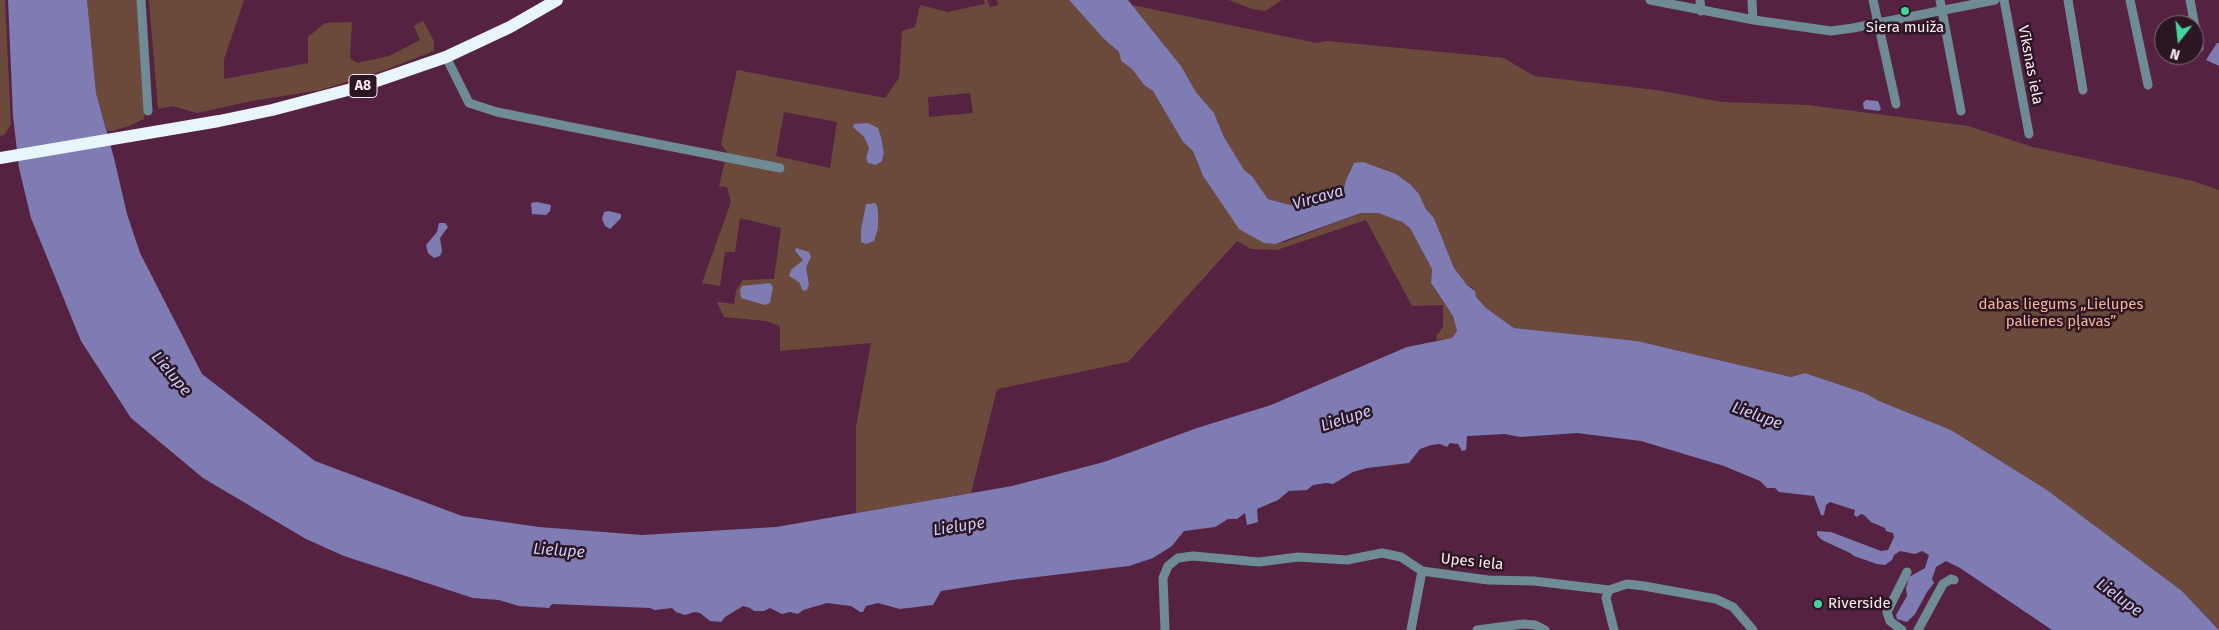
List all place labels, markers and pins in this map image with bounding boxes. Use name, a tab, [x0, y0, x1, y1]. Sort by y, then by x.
marker: Siera muiža	[1899, 5, 1911, 17]
place label: Siera muiža	[1866, 19, 1944, 37]
place label: Riverside	[1828, 595, 1891, 613]
marker: Riverside	[1812, 598, 1824, 610]

